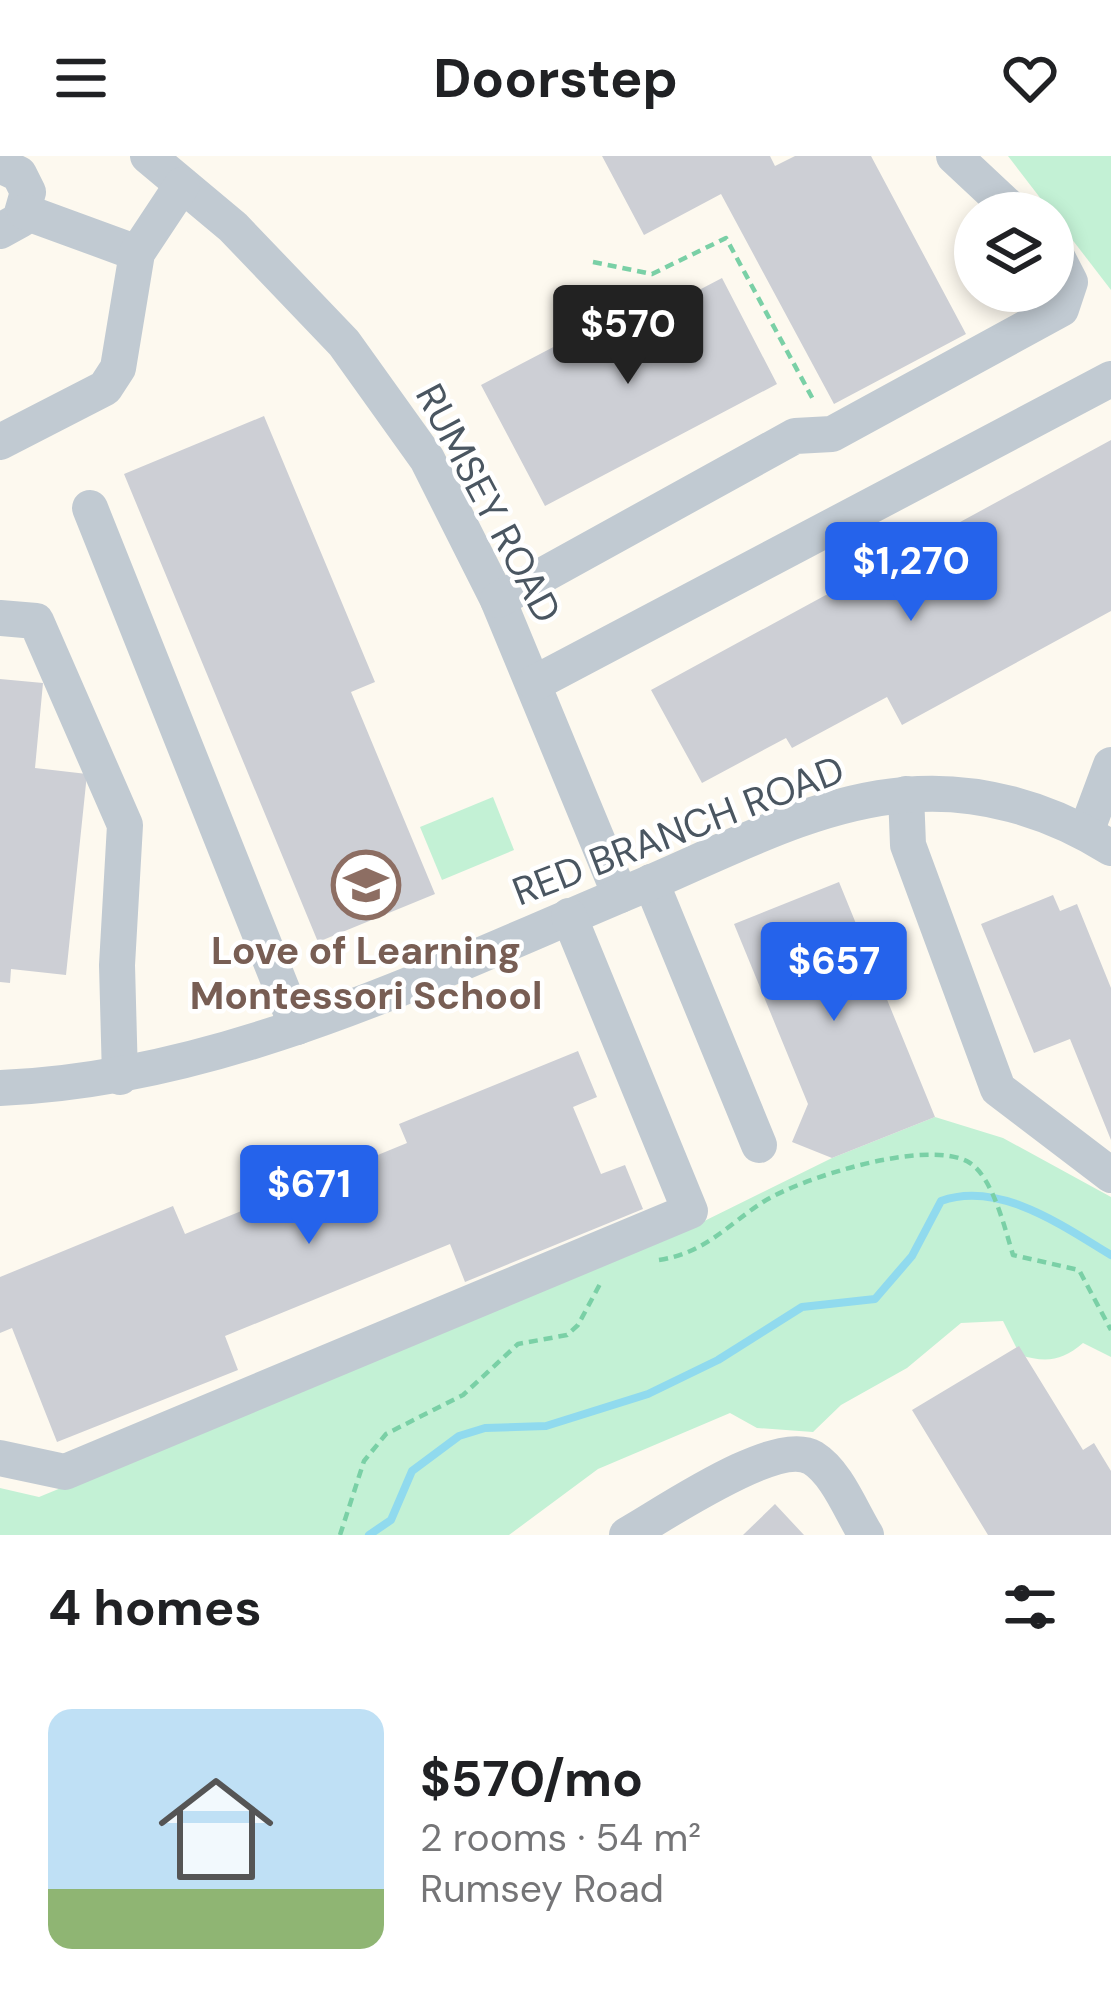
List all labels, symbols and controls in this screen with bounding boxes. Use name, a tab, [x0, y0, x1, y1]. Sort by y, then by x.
text: Doorstep	[433, 43, 678, 114]
icon: menu	[48, 45, 114, 111]
icon: heart	[997, 45, 1063, 111]
map controls	[954, 192, 1074, 312]
button: layers	[954, 192, 1074, 312]
pin: $570	[557, 285, 699, 387]
text: $570	[580, 298, 676, 349]
street label: RUMSEY ROAD	[404, 375, 573, 631]
pin: $1,270	[813, 522, 1009, 624]
text: $1,270	[852, 535, 970, 586]
street label: RED BRANCH ROAD	[505, 744, 851, 917]
school or university icon: Love of Learning Montessori School	[331, 850, 401, 920]
pin: $657	[763, 922, 905, 1024]
place label: Love of Learning Montessori School	[190, 925, 542, 1021]
text: $657	[788, 935, 880, 986]
pin: $671	[238, 1145, 380, 1247]
text: $671	[267, 1158, 351, 1209]
text: 4 homes	[48, 1574, 262, 1641]
icon: filters	[997, 1574, 1063, 1640]
text: $570/mo	[420, 1745, 643, 1812]
icon: home	[144, 1757, 288, 1901]
text: 2 rooms · 54 m²	[420, 1812, 701, 1863]
text: Rumsey Road	[420, 1863, 664, 1914]

